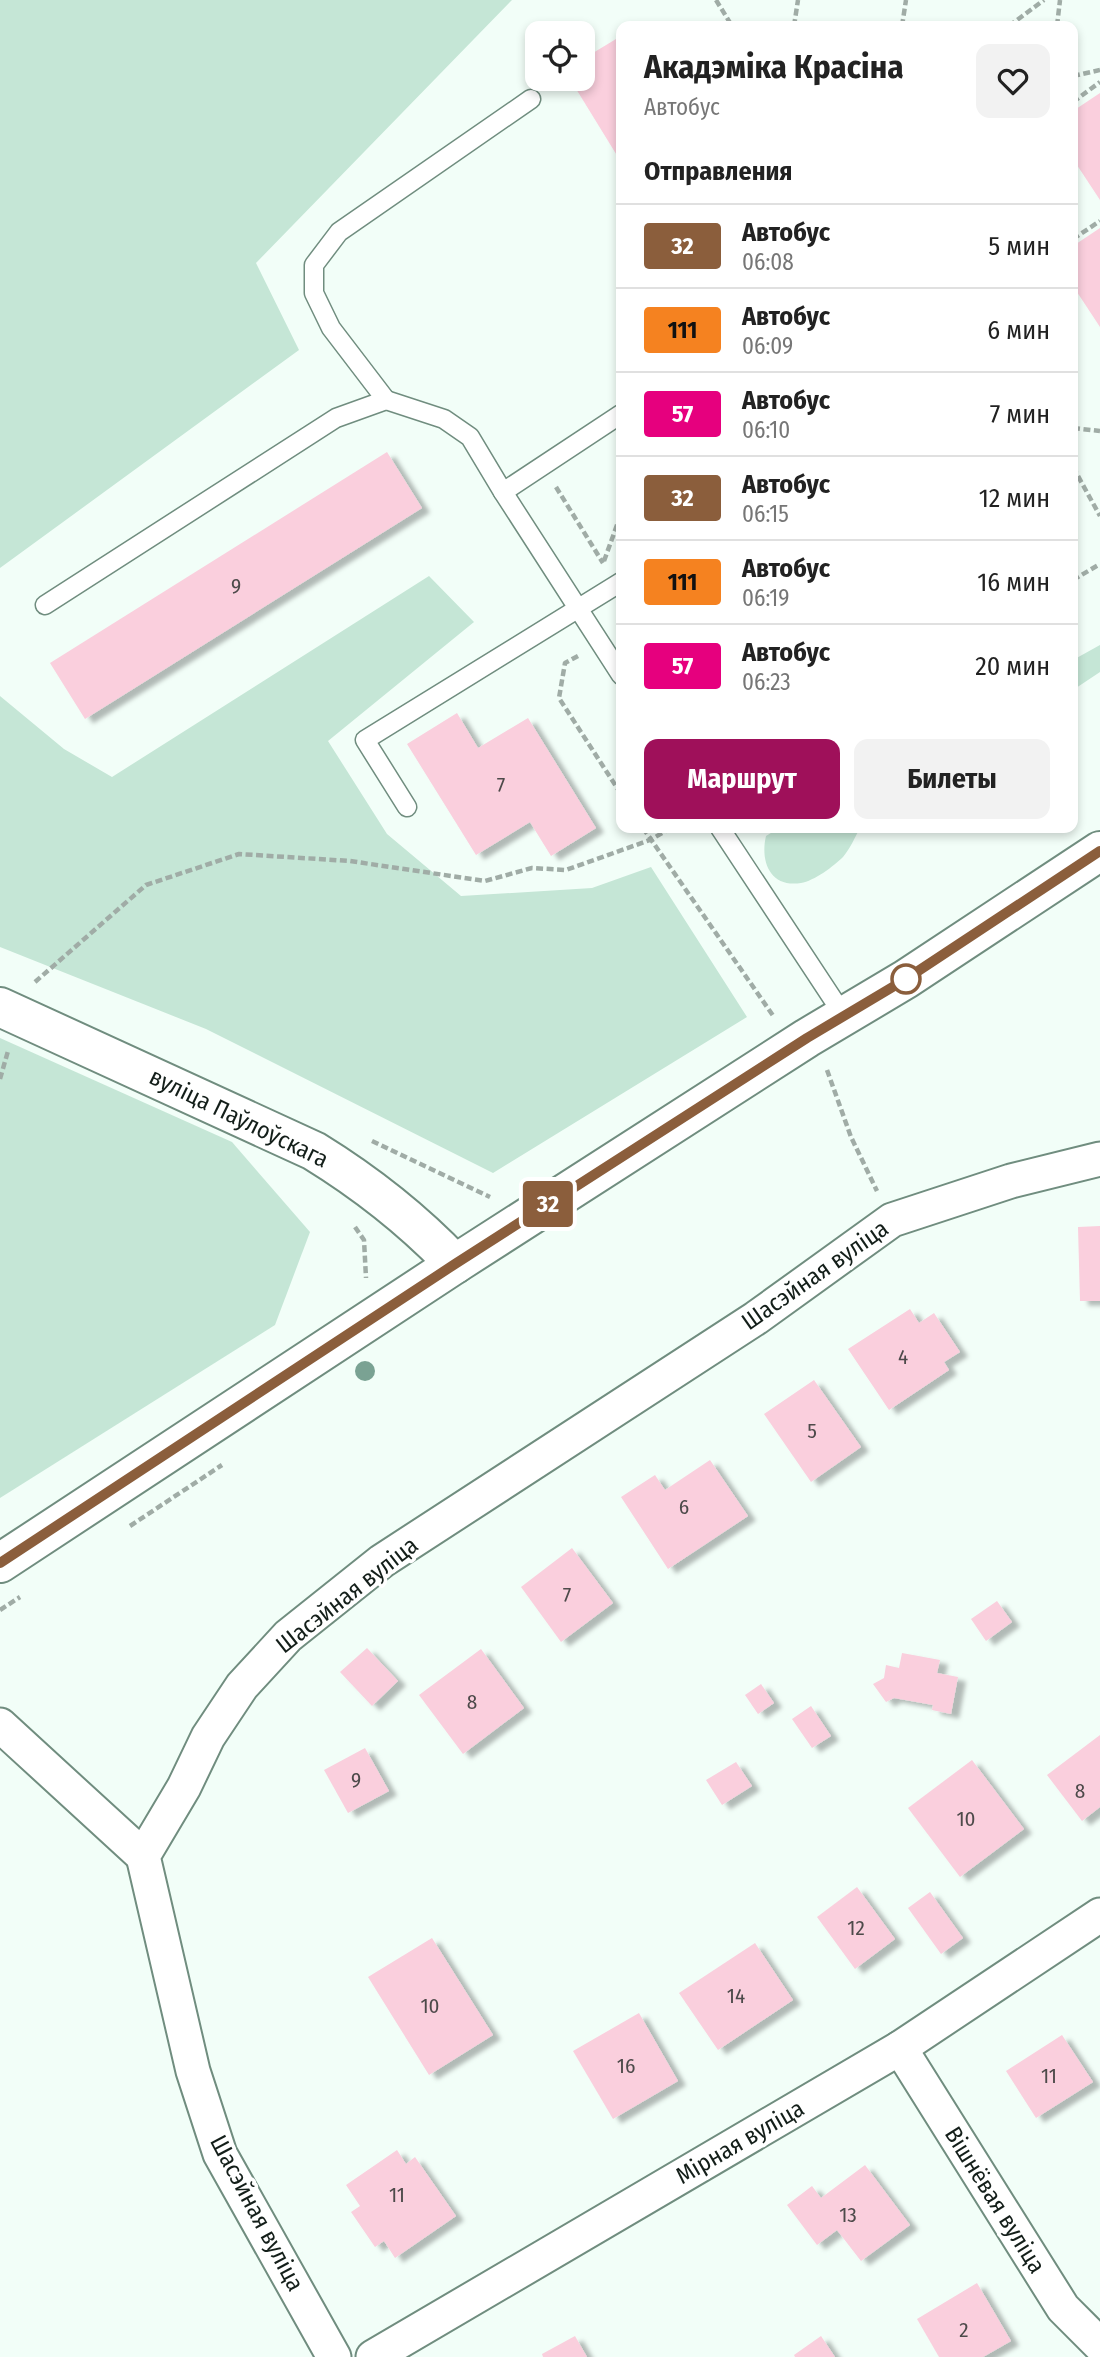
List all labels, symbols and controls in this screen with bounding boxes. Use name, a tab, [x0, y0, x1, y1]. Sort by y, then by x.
map controls	[525, 21, 595, 91]
button: locate	[525, 21, 595, 91]
button: heart	[976, 44, 1050, 118]
text: Акадэміка Красіна	[644, 47, 904, 87]
text: Автобус	[644, 93, 720, 121]
text: Отправления	[644, 156, 793, 187]
text: Автобус	[742, 217, 830, 248]
text: 5 мин	[988, 231, 1050, 262]
text: 32	[671, 232, 694, 260]
text: 06:08	[742, 248, 794, 276]
text: Автобус	[742, 301, 830, 332]
text: 6 мин	[987, 315, 1050, 346]
text: 111	[668, 316, 697, 344]
text: 06:09	[742, 332, 793, 360]
text: Автобус	[742, 385, 830, 416]
text: 7 мин	[990, 399, 1050, 430]
text: 57	[672, 400, 693, 428]
text: 06:10	[742, 416, 790, 444]
text: Автобус	[742, 469, 830, 500]
text: 12 мин	[979, 483, 1050, 514]
text: 32	[671, 484, 694, 512]
text: 06:15	[742, 500, 789, 528]
text: Автобус	[742, 553, 830, 584]
text: 16 мин	[977, 567, 1050, 598]
text: 111	[668, 568, 697, 596]
house number: 9	[231, 573, 241, 599]
text: 06:19	[742, 584, 789, 612]
text: Автобус	[742, 637, 830, 668]
text: 20 мин	[975, 651, 1050, 682]
text: 57	[672, 652, 693, 680]
text: 06:23	[742, 668, 791, 696]
button: Маршрут	[644, 739, 840, 819]
button: Билеты	[854, 739, 1050, 819]
house number: 7	[497, 772, 505, 798]
unlabelled marker	[891, 964, 921, 994]
street label: вуліца Паўлоўскага	[145, 1063, 333, 1173]
line badge: 32	[516, 1181, 580, 1227]
text: 32	[537, 1190, 559, 1218]
street label: Шасэйная вуліца	[736, 1214, 894, 1336]
house number: 4	[898, 1344, 908, 1370]
house number: 5	[807, 1418, 817, 1444]
house number: 6	[679, 1494, 689, 1520]
street label: Шасэйная вуліца	[270, 1531, 424, 1659]
house number: 7	[563, 1582, 571, 1608]
house number: 8	[467, 1689, 477, 1715]
house number: 9	[351, 1767, 361, 1793]
house number: 8	[1075, 1778, 1085, 1804]
house number: 10	[956, 1806, 976, 1832]
house number: 12	[847, 1915, 865, 1941]
house number: 14	[727, 1983, 745, 2009]
house number: 10	[420, 1993, 440, 2019]
house number: 16	[617, 2053, 635, 2079]
house number: 11	[1041, 2063, 1057, 2089]
street label: Мірная вуліца	[671, 2094, 809, 2190]
street label: Вішнёвая вуліца	[939, 2122, 1051, 2278]
street label: Шасэйная вуліца	[204, 2130, 310, 2296]
house number: 11	[389, 2182, 405, 2208]
house number: 13	[839, 2202, 857, 2228]
house number: 2	[959, 2317, 969, 2343]

